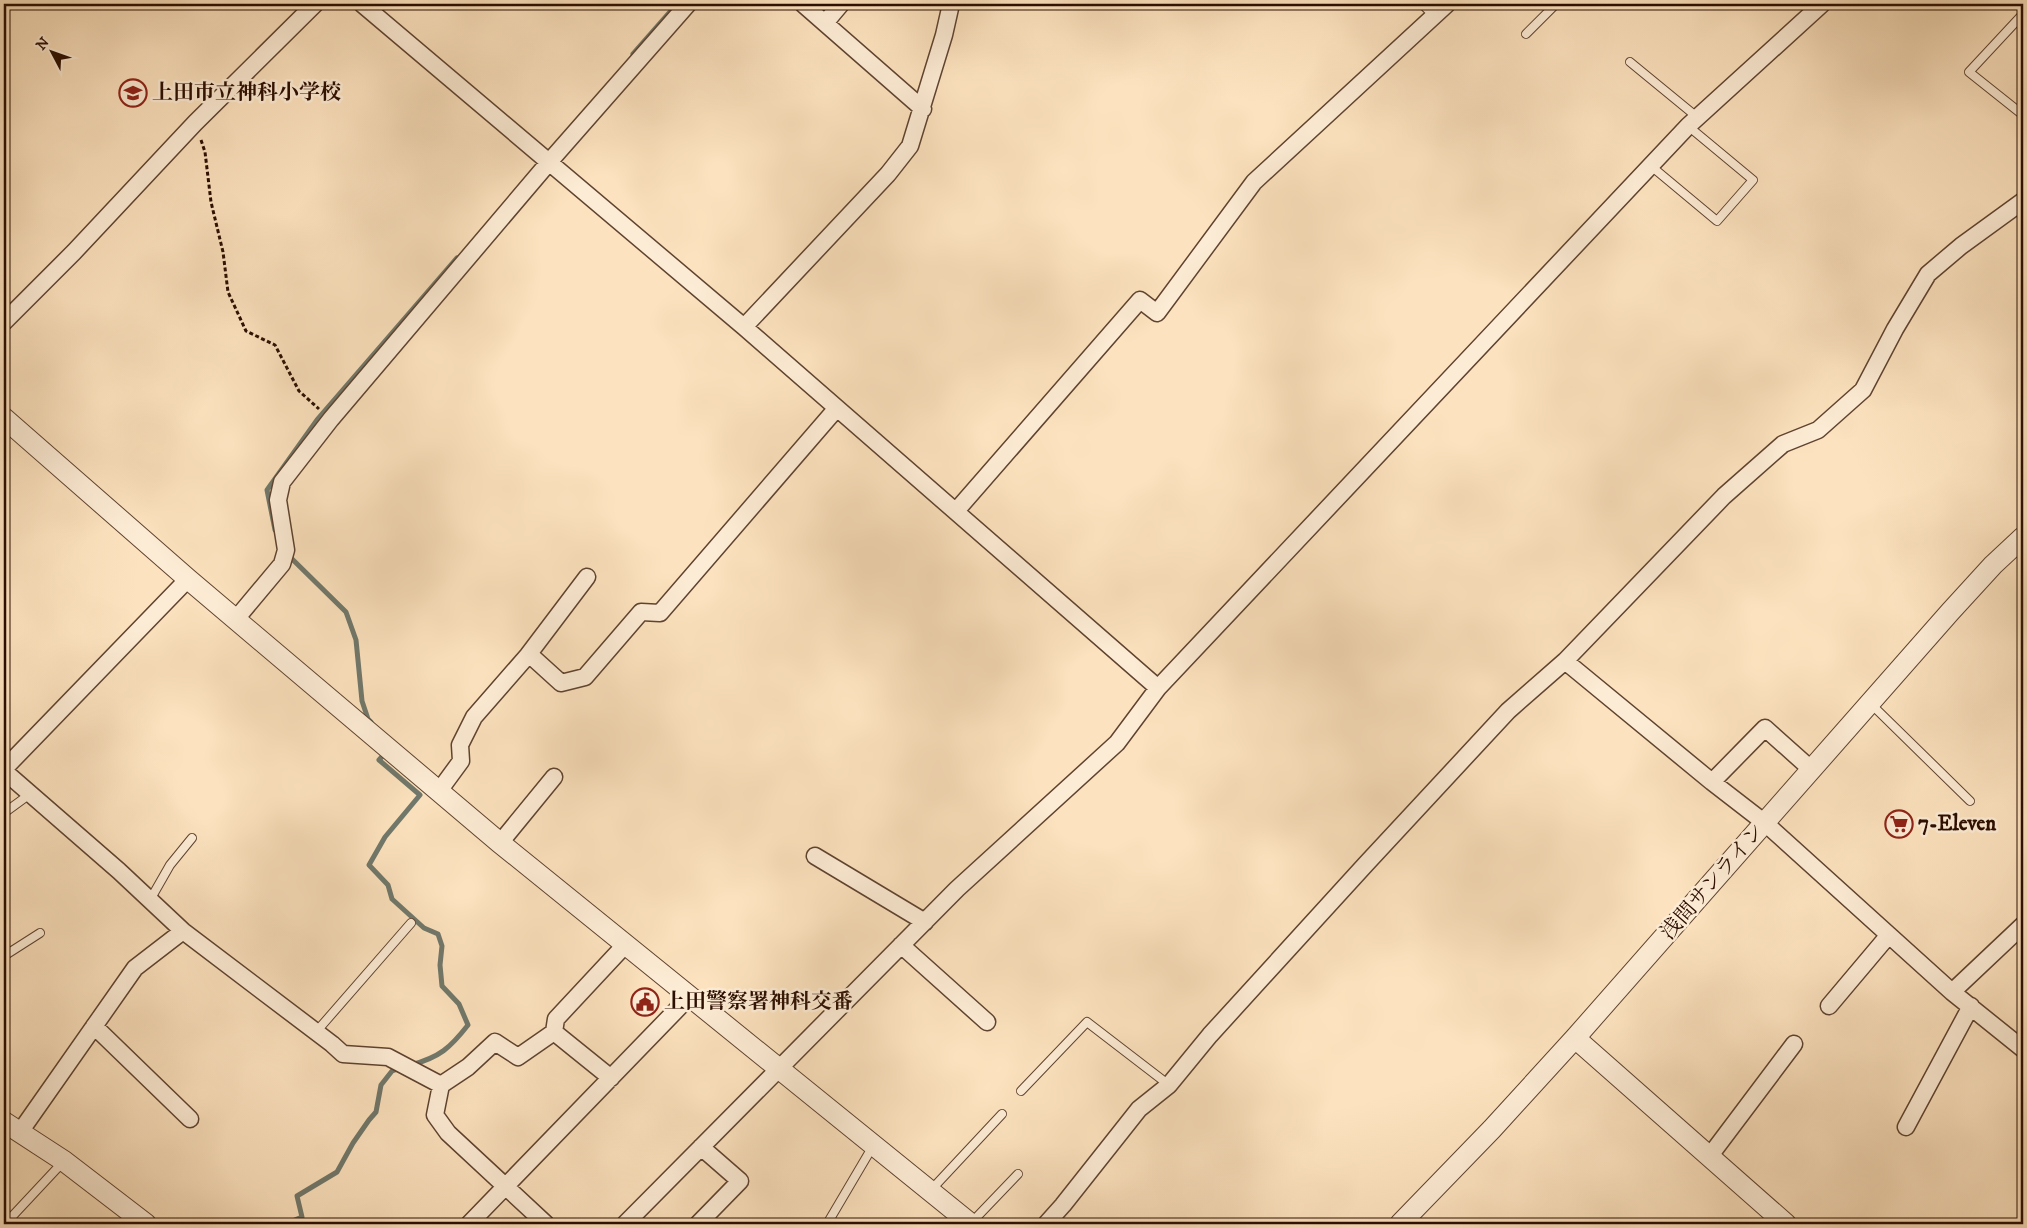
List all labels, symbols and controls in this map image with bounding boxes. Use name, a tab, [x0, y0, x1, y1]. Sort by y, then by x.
north arrow	[28, 28, 78, 78]
text: N	[32, 34, 54, 54]
school or university icon: 上田市立神科小学校	[118, 78, 148, 108]
place label: 上田市立神科小学校	[152, 80, 341, 106]
supermarket icon: 7-Eleven	[1884, 809, 1914, 839]
place label: 7-Eleven	[1918, 811, 1997, 837]
street label: 浅間サンライン	[1656, 819, 1770, 945]
public building icon: 上田警察署神科交番	[630, 987, 660, 1017]
place label: 上田警察署神科交番	[664, 989, 853, 1015]

